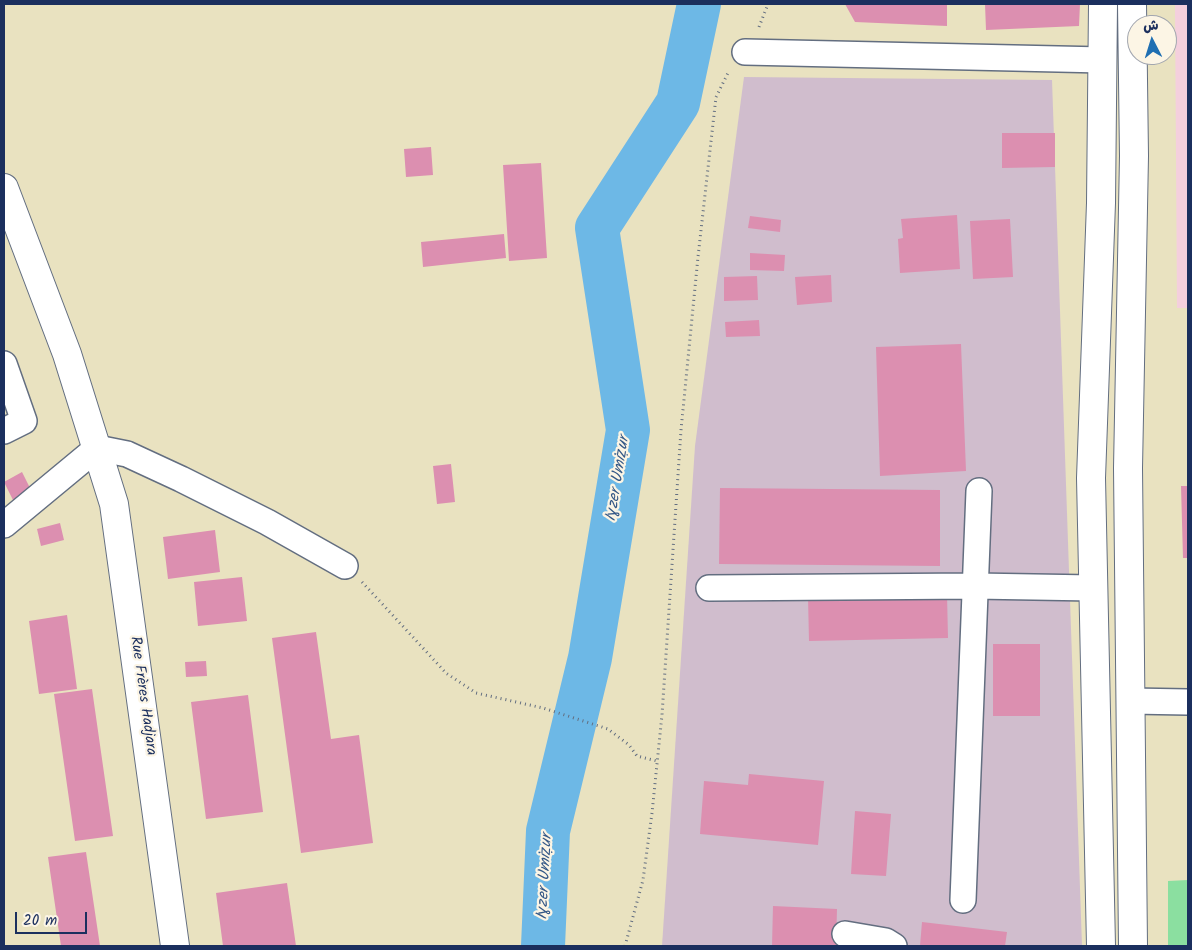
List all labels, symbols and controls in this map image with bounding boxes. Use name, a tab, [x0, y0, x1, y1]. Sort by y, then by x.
text: ش	[1142, 14, 1159, 38]
north arrow	[1127, 15, 1177, 65]
water label: Iɣzer Umiẓur	[603, 435, 635, 523]
street label: Rue Frères Hadjara	[125, 636, 159, 756]
water label: Iɣzer Umiẓur	[534, 834, 558, 920]
scale bar	[18, 902, 90, 934]
text: 20 m	[23, 909, 57, 933]

